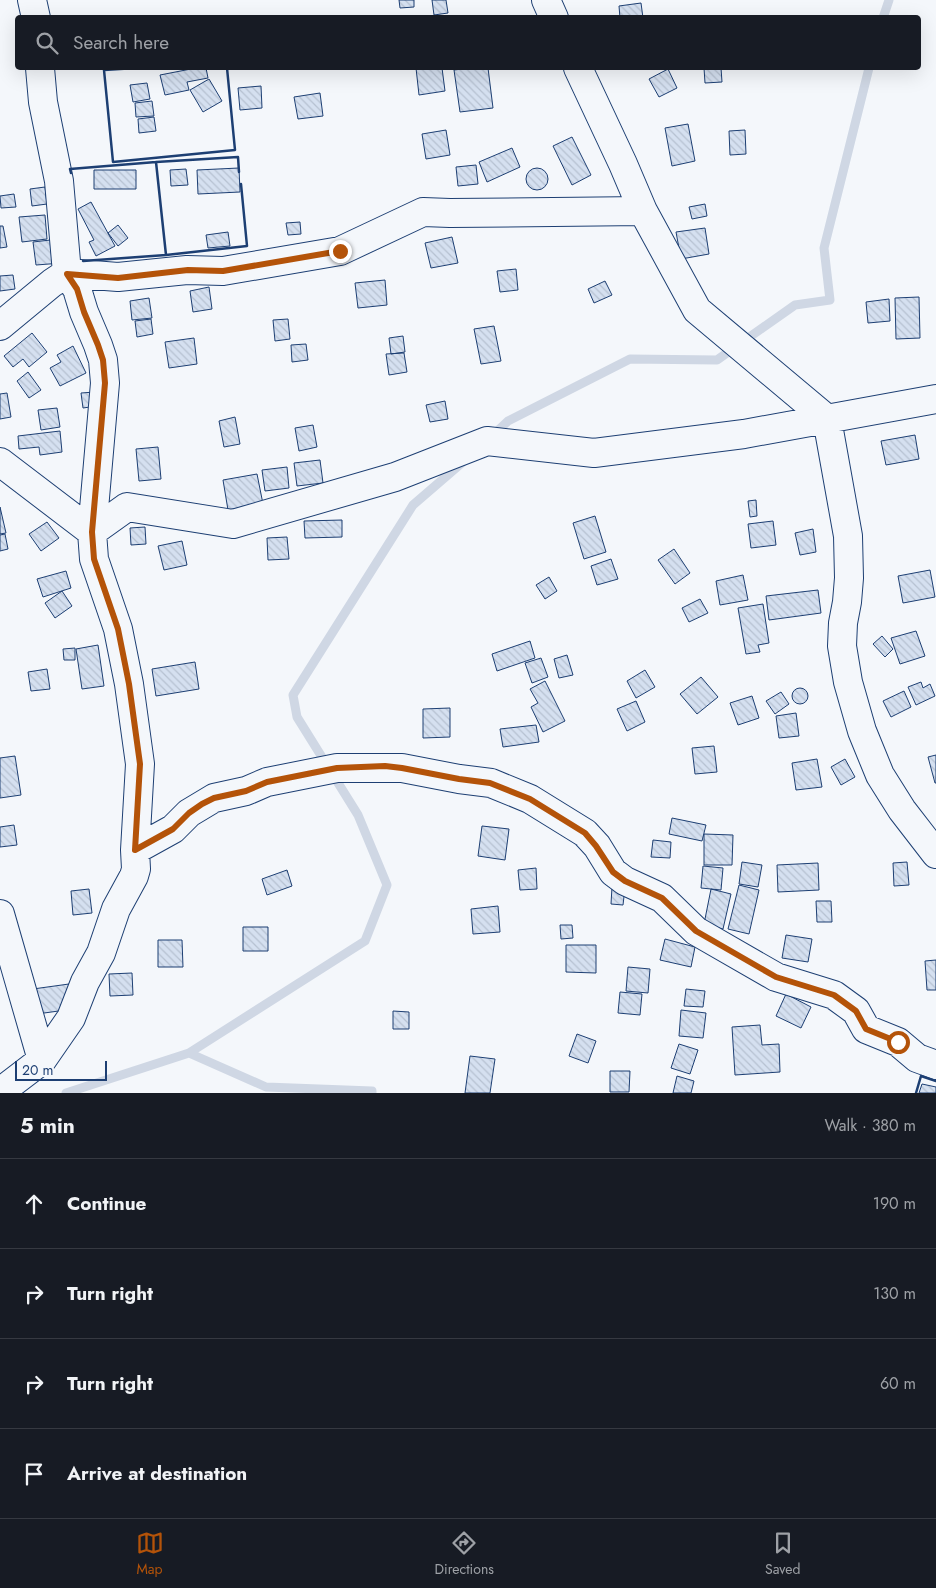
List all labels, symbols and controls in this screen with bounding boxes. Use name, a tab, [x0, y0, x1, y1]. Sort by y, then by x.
search box	[15, 15, 921, 70]
icon: search	[33, 29, 61, 57]
text: Search here	[73, 29, 169, 56]
route end	[329, 240, 352, 263]
route start	[887, 1031, 910, 1054]
scale bar	[15, 1058, 108, 1081]
text: 20 m	[22, 1060, 54, 1080]
text: 5 min	[20, 1111, 75, 1141]
text: Walk · 380 m	[825, 1114, 916, 1137]
icon: ahead	[20, 1190, 48, 1218]
text: Continue	[67, 1190, 146, 1217]
text: 190 m	[873, 1192, 916, 1215]
icon: right	[20, 1280, 48, 1308]
text: Turn right	[67, 1280, 153, 1307]
text: 130 m	[873, 1282, 916, 1305]
icon: right	[20, 1370, 48, 1398]
text: Turn right	[67, 1370, 153, 1397]
text: 60 m	[880, 1372, 916, 1395]
icon: arrive	[20, 1460, 48, 1488]
text: Arrive at destination	[67, 1460, 247, 1487]
tab: Map	[136, 1529, 164, 1579]
tab: Directions	[435, 1529, 494, 1579]
tab: Saved	[765, 1529, 800, 1579]

